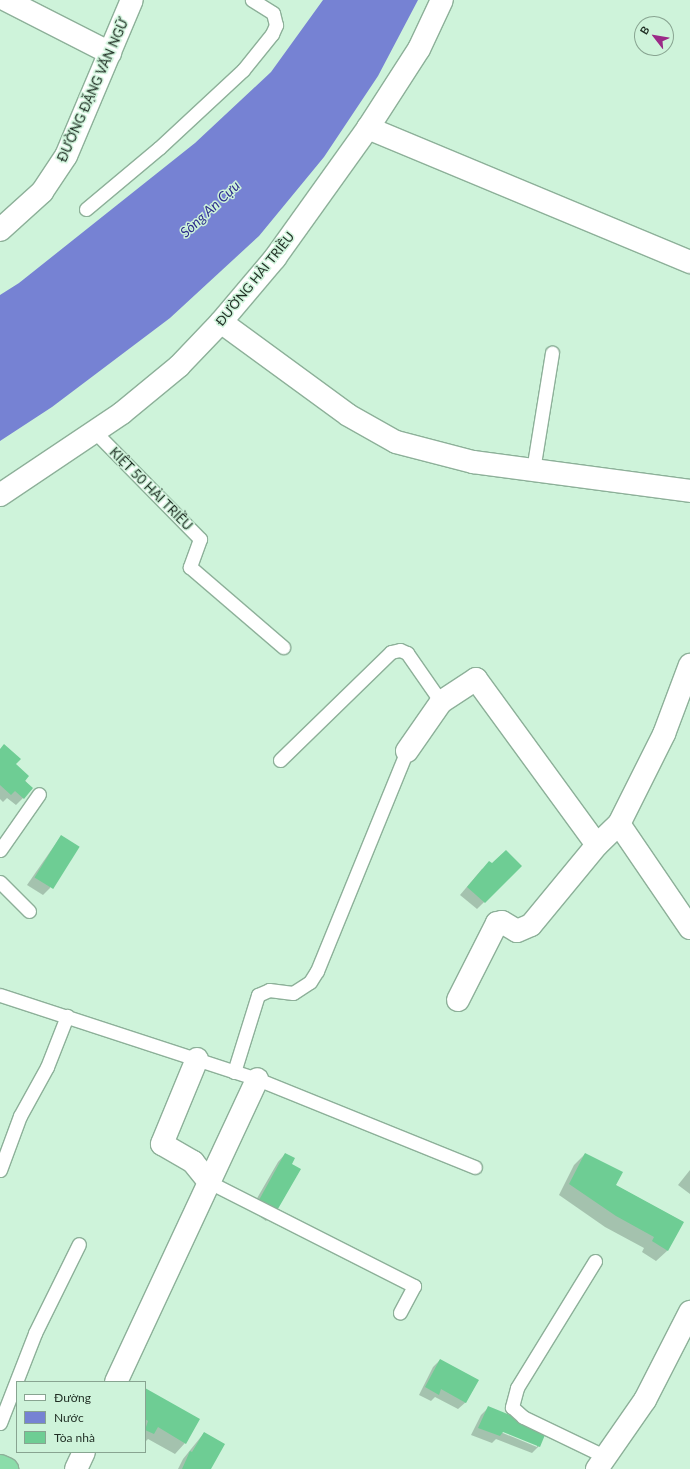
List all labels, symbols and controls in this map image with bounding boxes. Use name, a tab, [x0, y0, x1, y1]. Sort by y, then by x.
street label: ĐƯỜNG ĐẶNG VĂN NGỮ	[54, 15, 132, 165]
north arrow	[634, 16, 674, 56]
text: B	[637, 24, 652, 37]
water label: Sông An Cựu	[177, 177, 243, 241]
street label: ĐƯỜNG HẢI TRIỀU	[212, 229, 298, 329]
street label: KIỆT 50 HẢI TRIỀU	[106, 444, 196, 534]
legend	[16, 1381, 146, 1453]
text: Đường	[54, 1390, 91, 1405]
text: Nước	[54, 1410, 84, 1425]
text: Tòa nhà	[54, 1430, 95, 1445]

